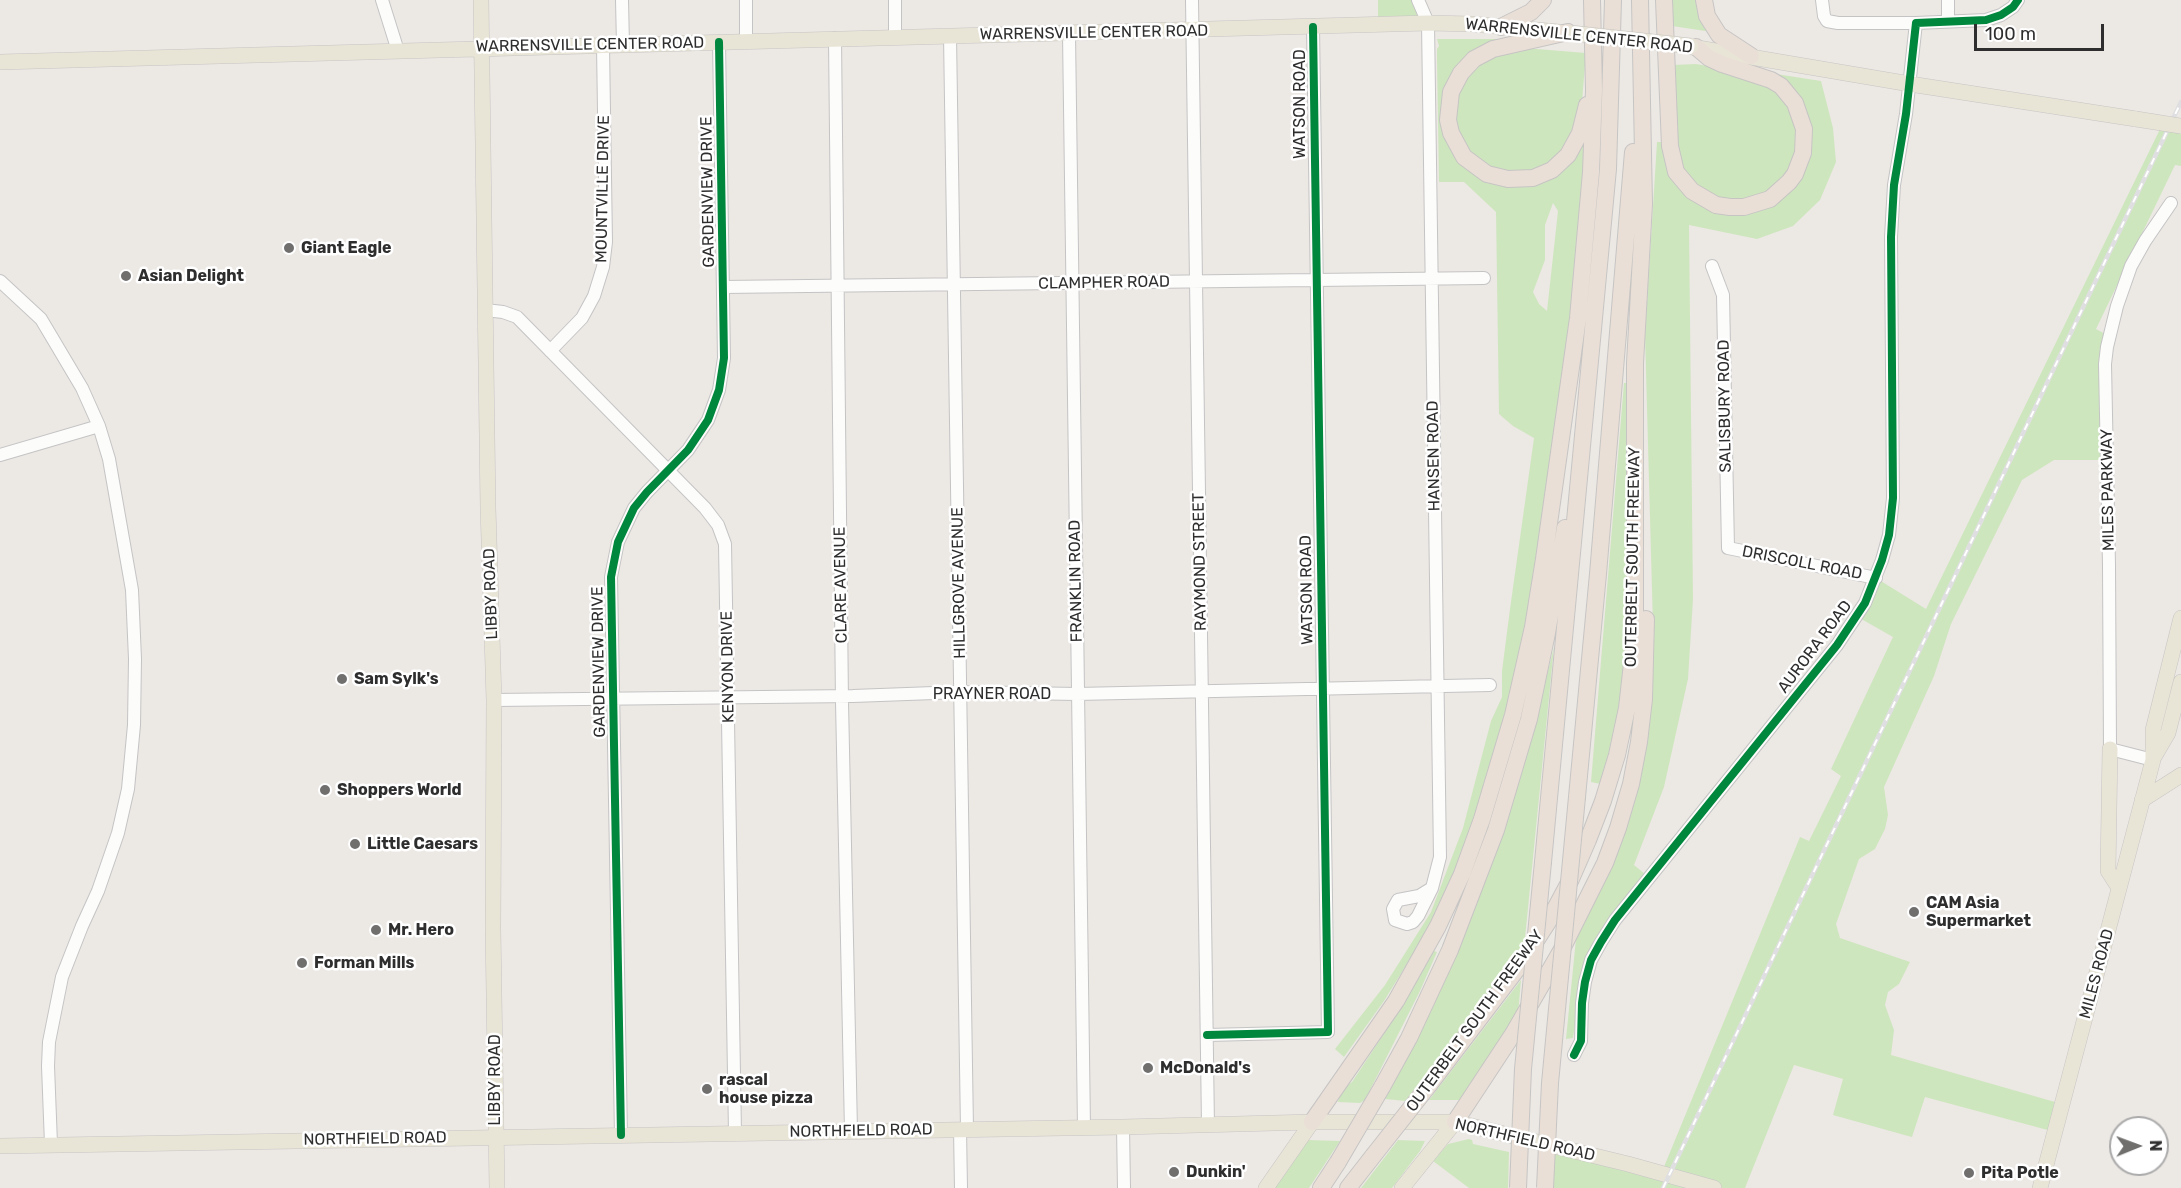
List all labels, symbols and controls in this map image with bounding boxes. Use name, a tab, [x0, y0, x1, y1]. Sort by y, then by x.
scale bar	[1977, 12, 2108, 50]
street label: WARRENSVILLE CENTER ROAD	[1464, 15, 1694, 57]
street label: WARRENSVILLE CENTER ROAD	[980, 21, 1208, 45]
text: 100 m	[1985, 23, 2036, 45]
street label: WARRENSVILLE CENTER ROAD	[476, 33, 704, 57]
street label: WATSON ROAD	[1290, 49, 1310, 159]
street label: MOUNTVILLE DRIVE	[592, 115, 614, 263]
street label: GARDENVIEW DRIVE	[697, 116, 719, 268]
place label: Giant Eagle	[301, 238, 392, 258]
marker: Giant Eagle	[282, 241, 296, 255]
place label: Asian Delight	[138, 266, 244, 286]
marker: Asian Delight	[119, 269, 133, 283]
street label: CLAMPHER ROAD	[1038, 272, 1170, 294]
street label: SALISBURY ROAD	[1714, 339, 1736, 473]
street label: HANSEN ROAD	[1423, 400, 1445, 512]
street label: MILES PARKWAY	[2097, 429, 2119, 551]
street label: OUTERBELT SOUTH FREEWAY	[1621, 447, 1645, 667]
street label: RAYMOND STREET	[1189, 493, 1211, 631]
street label: HILLGROVE AVENUE	[948, 507, 970, 659]
street label: FRANKLIN ROAD	[1065, 520, 1087, 642]
street label: CLARE AVENUE	[830, 527, 852, 643]
street label: WATSON ROAD	[1296, 535, 1318, 645]
street label: DRISCOLL ROAD	[1740, 542, 1864, 584]
street label: LIBBY ROAD	[480, 548, 502, 640]
street label: GARDENVIEW DRIVE	[588, 586, 610, 738]
street label: AURORA ROAD	[1774, 597, 1856, 697]
street label: KENYON DRIVE	[717, 611, 739, 723]
place label: Sam Sylk's	[354, 669, 439, 689]
marker: Sam Sylk's	[335, 672, 349, 686]
street label: PRAYNER ROAD	[933, 684, 1051, 704]
place label: Shoppers World	[337, 780, 462, 800]
marker: Shoppers World	[318, 783, 332, 797]
place label: Little Caesars	[367, 834, 478, 854]
marker: Little Caesars	[348, 837, 362, 851]
place label: CAM Asia Supermarket	[1926, 893, 2031, 931]
marker: CAM Asia Supermarket	[1907, 905, 1921, 919]
place label: Mr. Hero	[388, 920, 454, 940]
marker: Mr. Hero	[369, 923, 383, 937]
street label: OUTERBELT SOUTH FREEWAY	[1402, 926, 1548, 1116]
street label: MILES ROAD	[2076, 927, 2118, 1021]
place label: Forman Mills	[314, 953, 414, 973]
marker: Forman Mills	[295, 956, 309, 970]
street label: LIBBY ROAD	[485, 1034, 505, 1126]
place label: McDonald's	[1160, 1058, 1251, 1078]
marker: McDonald's	[1141, 1061, 1155, 1075]
place label: rascal house pizza	[719, 1070, 813, 1108]
marker: rascal house pizza	[700, 1082, 714, 1096]
street label: NORTHFIELD ROAD	[1453, 1115, 1597, 1165]
north arrow	[2109, 1116, 2169, 1176]
street label: NORTHFIELD ROAD	[789, 1120, 933, 1142]
street label: NORTHFIELD ROAD	[303, 1128, 447, 1150]
text: N	[2146, 1140, 2165, 1152]
place label: Dunkin'	[1186, 1162, 1246, 1182]
place label: Pita Potle	[1981, 1163, 2059, 1183]
marker: Dunkin'	[1167, 1165, 1181, 1179]
marker: Pita Potle	[1962, 1166, 1976, 1180]

